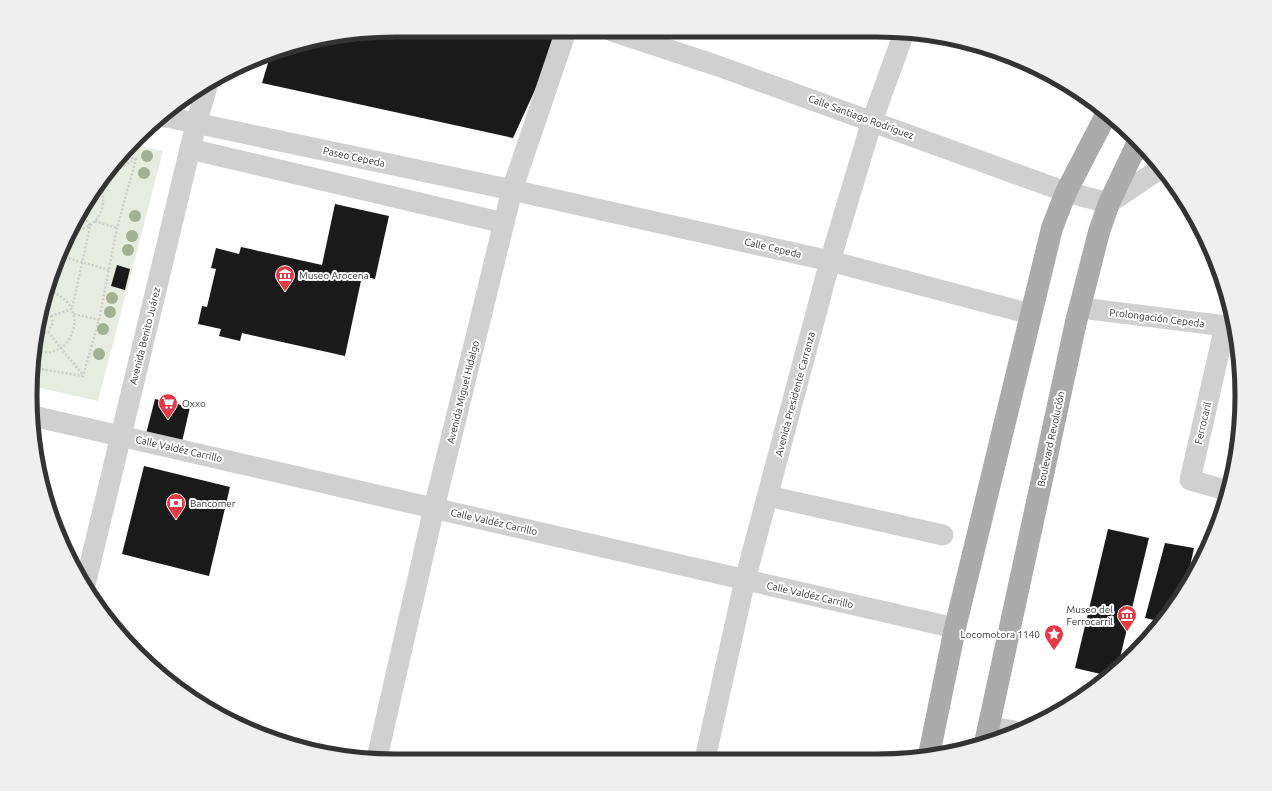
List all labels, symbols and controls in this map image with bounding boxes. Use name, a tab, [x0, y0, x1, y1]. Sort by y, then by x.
street label: Calle Santiago Rodríguez	[807, 93, 916, 141]
street label: Paseo Cepeda	[322, 145, 386, 169]
street label: Calle Cepeda	[743, 236, 803, 260]
museum icon: Museo Arocena	[274, 264, 296, 292]
place label: Museo Arocena	[299, 270, 369, 281]
street label: Avenida Benito Juárez	[128, 286, 163, 386]
street label: Prolongación Cepeda	[1109, 307, 1205, 329]
street label: Avenida Presidente Carranza	[773, 331, 817, 457]
street label: Avenida Miguel Hidalgo	[445, 339, 481, 445]
street label: Boulevard Revolución	[1035, 390, 1067, 488]
supermarket icon: Oxxo	[157, 392, 179, 420]
place label: Oxxo	[182, 398, 206, 409]
street label: Ferrocaril	[1193, 401, 1213, 445]
street label: Calle Valdéz Carrillo	[134, 434, 224, 464]
bank icon: Bancomer	[165, 492, 187, 520]
place label: Bancomer	[190, 498, 236, 509]
street label: Calle Valdéz Carrillo	[449, 507, 539, 537]
street label: Calle Valdéz Carrillo	[765, 580, 855, 610]
place label: Museo del Ferrocarril	[1066, 604, 1113, 627]
museum icon: Museo del Ferrocarril	[1116, 604, 1138, 632]
place icon: Locomotora 1140	[1043, 623, 1065, 651]
place label: Locomotora 1140	[961, 629, 1040, 640]

